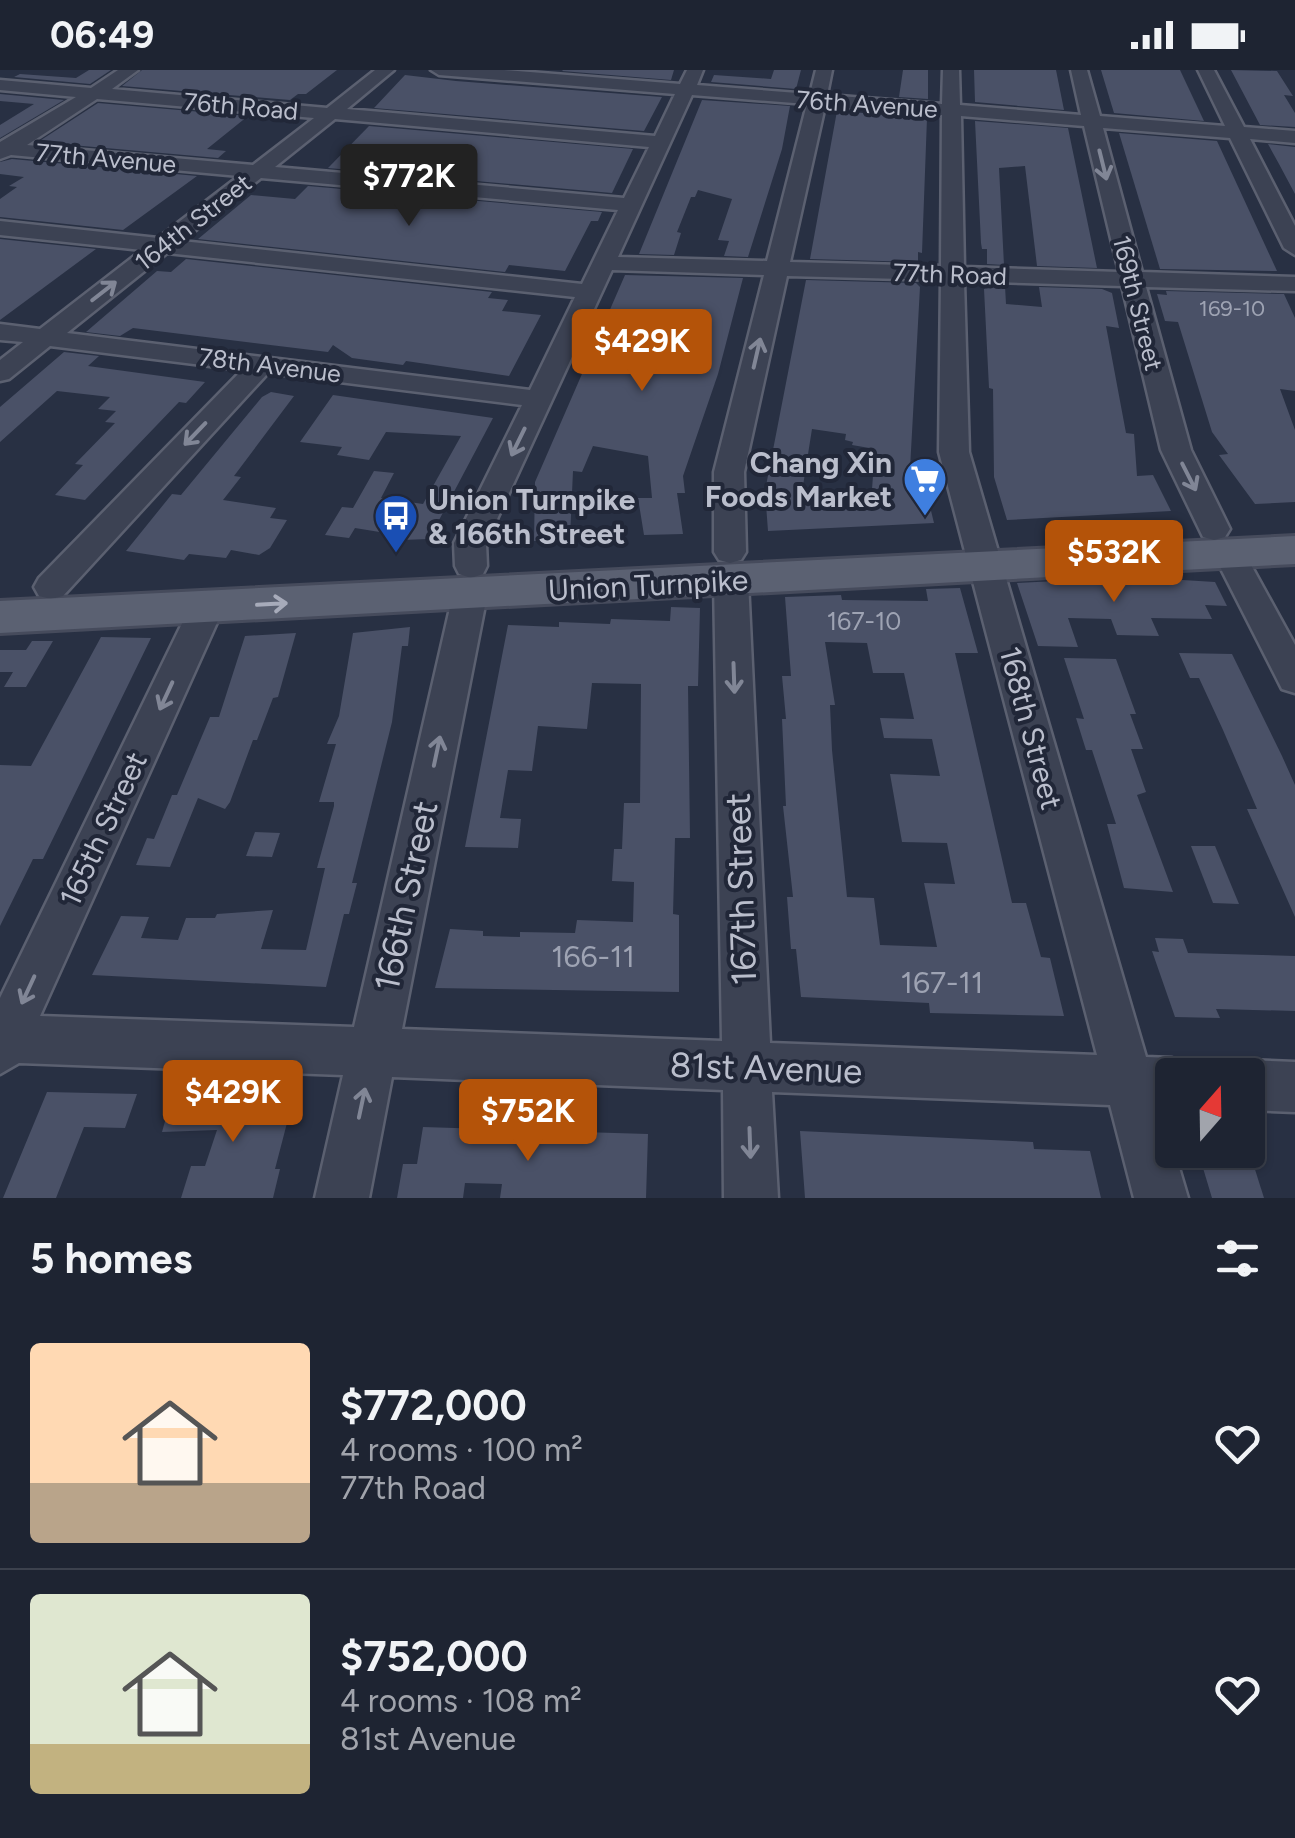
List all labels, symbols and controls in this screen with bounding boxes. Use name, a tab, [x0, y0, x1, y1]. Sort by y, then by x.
text: 06:49	[50, 12, 154, 58]
street label: 76th Avenue	[795, 84, 939, 124]
street label: 76th Road	[183, 86, 299, 126]
street label: 77th Avenue	[34, 137, 178, 179]
pin: $772K	[339, 144, 479, 229]
one-way arrow	[1094, 148, 1113, 180]
text: $772K	[362, 157, 456, 195]
street label: 164th Street	[129, 167, 257, 277]
street label: 169th Street	[1107, 232, 1169, 374]
street label: 77th Road	[893, 257, 1007, 291]
one-way arrow	[91, 280, 117, 302]
house number: 169-10	[1199, 295, 1265, 322]
pin: $429K	[572, 309, 712, 394]
text: $429K	[594, 322, 690, 360]
one-way arrow	[749, 338, 767, 370]
street label: 78th Avenue	[197, 341, 343, 389]
one-way arrow	[184, 422, 208, 446]
one-way arrow	[508, 427, 527, 457]
place label: Chang Xin Foods Market	[705, 444, 892, 515]
supermarket icon: Chang Xin Foods Market	[902, 456, 948, 517]
one-way arrow	[1180, 462, 1199, 492]
place label: Union Turnpike & 166th Street	[428, 481, 636, 552]
bus stop icon: Union Turnpike & 166th Street	[373, 493, 419, 554]
pin: $532K	[1044, 520, 1184, 605]
text: $532K	[1067, 533, 1161, 571]
street label: Union Turnpike	[547, 561, 749, 609]
one-way arrow	[256, 594, 288, 613]
house number: 167-10	[827, 606, 901, 636]
street label: 168th Street	[991, 642, 1071, 814]
one-way arrow	[724, 662, 743, 694]
one-way arrow	[155, 680, 174, 710]
one-way arrow	[429, 735, 448, 767]
street label: 165th Street	[51, 746, 155, 912]
street label: 167th Street	[717, 792, 765, 986]
street label: 166th Street	[365, 797, 447, 995]
house number: 166-11	[551, 938, 635, 975]
house number: 167-11	[901, 964, 983, 1001]
one-way arrow	[18, 974, 36, 1005]
street label: 81st Avenue	[669, 1044, 863, 1092]
north arrow	[1155, 1058, 1265, 1168]
map controls	[1155, 1058, 1265, 1168]
pin: $429K	[163, 1060, 303, 1145]
text: $429K	[185, 1073, 281, 1111]
pin: $752K	[458, 1079, 598, 1164]
one-way arrow	[354, 1088, 373, 1120]
text: $752K	[481, 1092, 575, 1130]
one-way arrow	[740, 1127, 759, 1159]
icon: filters	[1210, 1231, 1265, 1286]
text: 5 homes	[30, 1233, 192, 1284]
text: $772,000	[340, 1380, 527, 1431]
icon: home	[110, 1383, 230, 1503]
icon: heart	[1210, 1416, 1265, 1471]
text: 4 rooms · 100 m²	[340, 1431, 583, 1469]
text: 77th Road	[340, 1469, 486, 1507]
text: $752,000	[340, 1631, 528, 1682]
icon: home	[110, 1634, 230, 1754]
icon: heart	[1210, 1667, 1265, 1722]
text: 4 rooms · 108 m²	[340, 1682, 582, 1720]
text: 81st Avenue	[340, 1720, 516, 1758]

